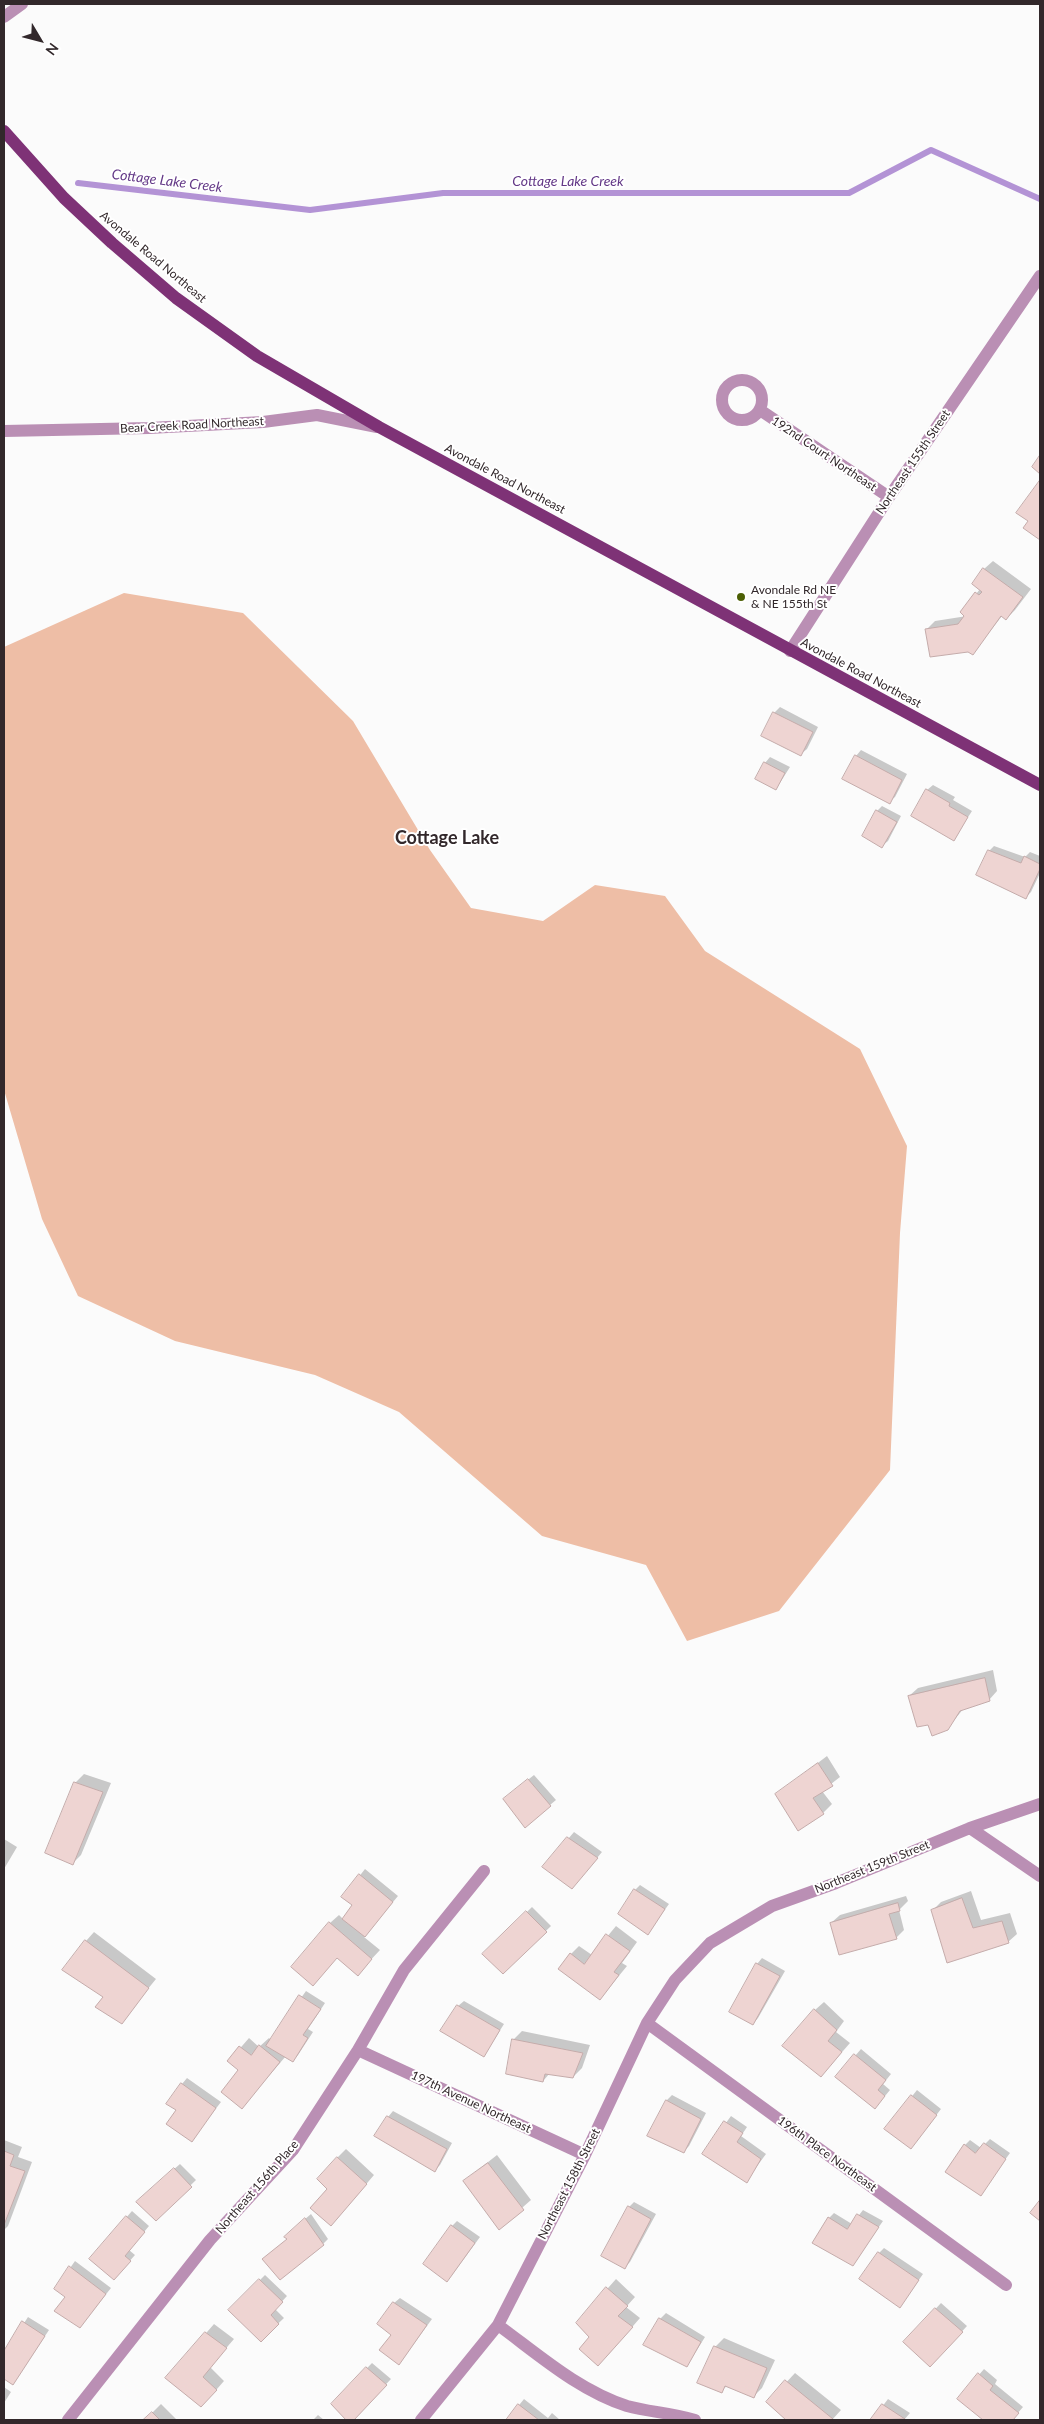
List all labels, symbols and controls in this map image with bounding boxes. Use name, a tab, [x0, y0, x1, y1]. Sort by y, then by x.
north arrow	[15, 15, 65, 65]
text: N	[42, 40, 62, 59]
water label: Cottage Lake Creek	[111, 166, 223, 196]
water label: Cottage Lake Creek	[512, 173, 624, 189]
street label: Avondale Road Northeast	[97, 208, 209, 306]
street label: Northeast 155th Street	[873, 407, 953, 517]
street label: Bear Creek Road Northeast	[120, 414, 264, 436]
street label: 192nd Court Northeast	[769, 414, 879, 494]
street label: Avondale Road Northeast	[442, 441, 568, 517]
place label: Avondale Rd NE & NE 155th St	[751, 583, 836, 611]
marker: Avondale Rd NE & NE 155th St	[735, 591, 747, 603]
street label: Avondale Road Northeast	[798, 635, 924, 711]
district label: Cottage Lake	[395, 827, 499, 849]
street label: Northeast 159th Street	[812, 1837, 932, 1897]
street label: 197th Avenue Northeast	[409, 2068, 533, 2136]
street label: 196th Place Northeast	[775, 2113, 879, 2195]
street label: Northeast 158th Street	[535, 2126, 603, 2242]
street label: Northeast 156th Place	[213, 2137, 301, 2237]

